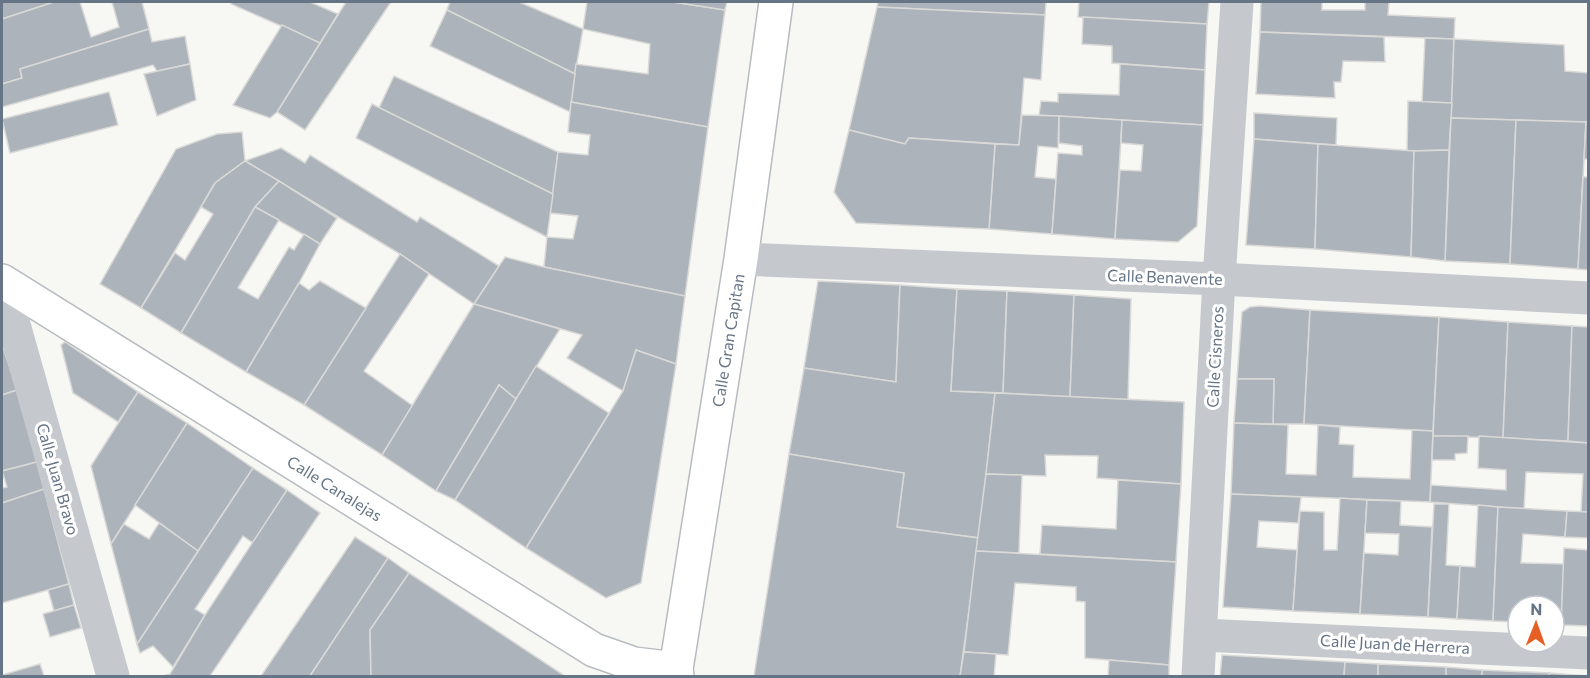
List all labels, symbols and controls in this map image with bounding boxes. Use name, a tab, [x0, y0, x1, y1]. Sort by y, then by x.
street label: Calle Benavente	[1107, 265, 1223, 288]
street label: Calle Gran Capitan	[708, 272, 748, 408]
street label: Calle Cisneros	[1202, 306, 1227, 408]
street label: Calle Juan Bravo	[33, 421, 84, 537]
street label: Calle Canalejas	[284, 451, 386, 525]
north arrow	[1506, 594, 1566, 654]
text: N	[1530, 599, 1542, 618]
street label: Calle Juan de Herrera	[1320, 630, 1470, 657]

